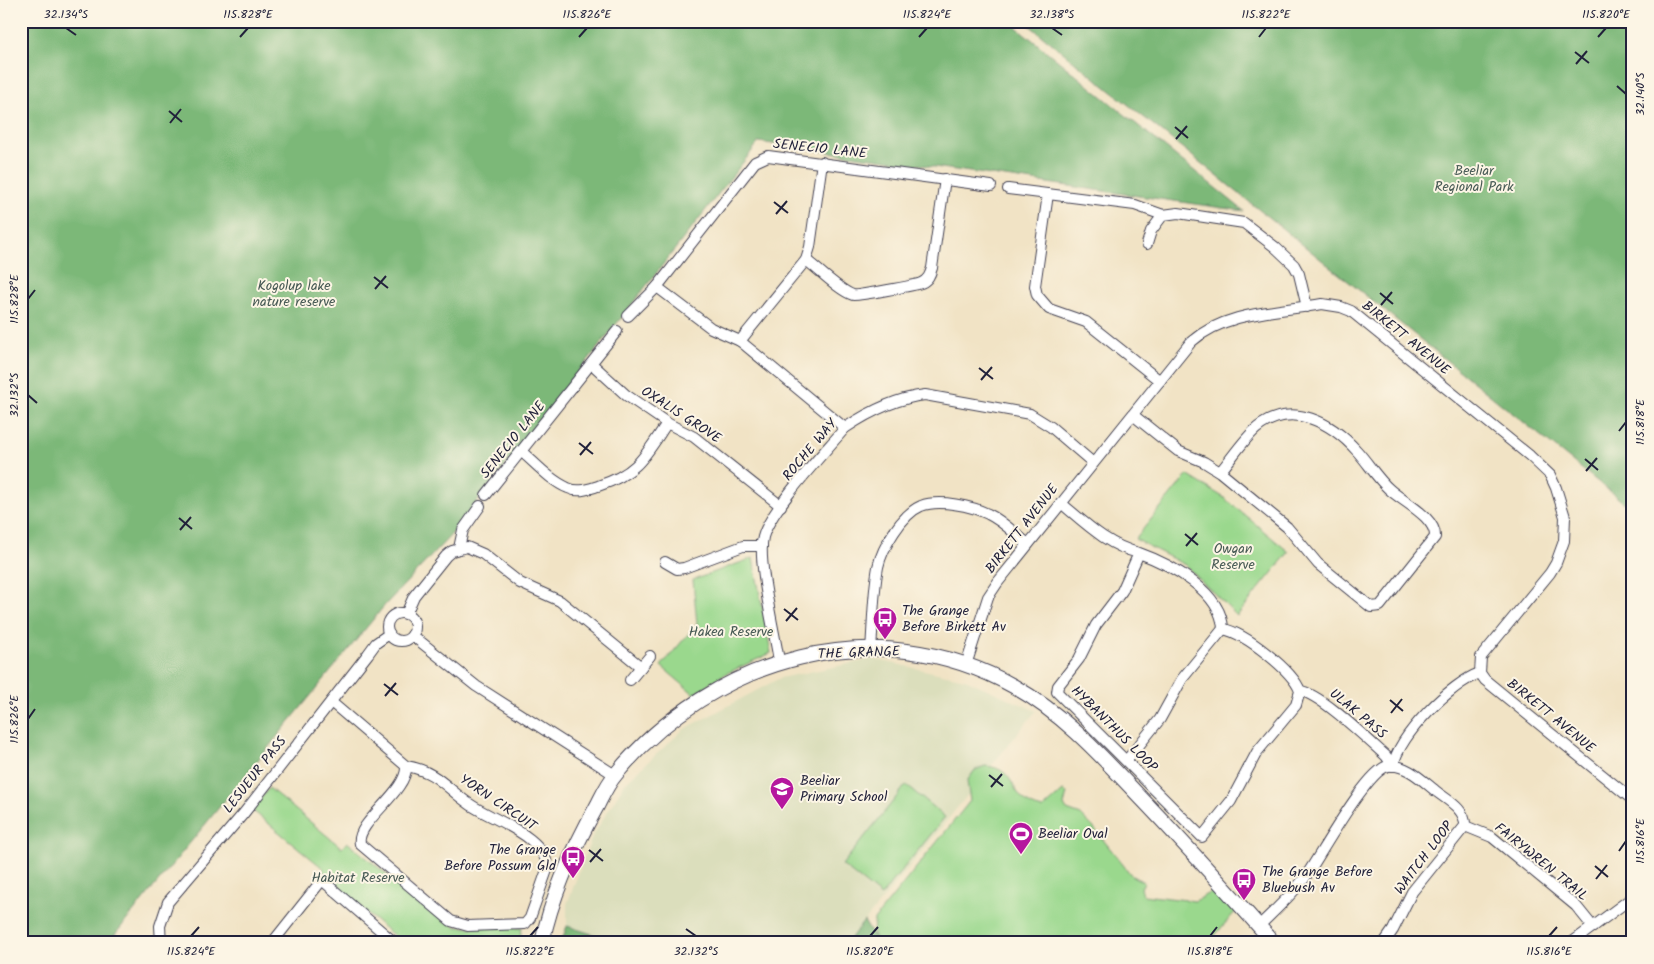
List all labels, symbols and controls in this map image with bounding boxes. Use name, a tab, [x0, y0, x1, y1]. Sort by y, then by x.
text: 32.134°S	[44, 5, 89, 24]
text: 115.828°E	[223, 5, 274, 24]
text: 115.826°E	[563, 5, 612, 24]
text: 115.824°E	[903, 5, 952, 24]
text: 32.138°S	[1030, 5, 1075, 24]
text: 115.822°E	[1241, 5, 1292, 24]
text: 115.820°E	[1582, 5, 1631, 24]
text: 32.140°S	[1631, 72, 1650, 116]
street label: SENECIO LANE	[772, 133, 869, 165]
park label: Beeliar Regional Park	[1434, 160, 1514, 198]
text: 115.828°E	[5, 273, 24, 324]
park label: Kogolup lake nature reserve	[253, 275, 336, 313]
street label: BIRKETT AVENUE	[1357, 295, 1456, 381]
text: 32.132°S	[5, 372, 24, 417]
street label: OXALIS GROVE	[637, 381, 726, 450]
street label: SENECIO LANE	[475, 396, 552, 483]
text: 115.818°E	[1631, 398, 1650, 445]
street label: ROCHE WAY	[777, 413, 843, 486]
street label: BIRKETT AVENUE	[980, 479, 1065, 579]
park label: Owgan Reserve	[1211, 538, 1255, 576]
place label: The Grange Before Birkett Av	[902, 600, 1006, 638]
bus stop icon: The Grange Before Birkett Av	[872, 606, 898, 640]
park label: Hakea Reserve	[689, 621, 774, 643]
street label: THE GRANGE	[818, 641, 901, 665]
street label: BIRKETT AVENUE	[1502, 673, 1601, 759]
street label: HYBANTHUS LOOP	[1066, 681, 1163, 778]
street label: ULAK PASS	[1324, 683, 1392, 745]
text: 115.826°E	[5, 694, 24, 743]
street label: LESUEUR PASS	[218, 731, 293, 818]
street label: YORN CIRCUIT	[455, 769, 542, 838]
place label: Beeliar Primary School	[800, 770, 888, 808]
school or university icon: Beeliar Primary School	[769, 776, 795, 810]
street label: WAITCH LOOP	[1389, 816, 1459, 899]
street label: FAIRYWREN TRAIL	[1489, 817, 1593, 907]
text: 115.816°E	[1631, 817, 1650, 864]
sports icon: Beeliar Oval	[1008, 821, 1034, 855]
place label: Beeliar Oval	[1038, 823, 1108, 845]
place label: The Grange Before Possum Gld	[444, 839, 557, 877]
bus stop icon: The Grange Before Possum Gld	[560, 845, 586, 879]
place label: The Grange Before Bluebush Av	[1262, 861, 1373, 899]
park label: Habitat Reserve	[311, 867, 405, 889]
bus stop icon: The Grange Before Bluebush Av	[1231, 867, 1257, 901]
text: 115.824°E	[167, 942, 216, 961]
text: 115.822°E	[505, 942, 556, 961]
text: 32.132°S	[674, 942, 719, 961]
text: 115.820°E	[846, 942, 895, 961]
text: 115.818°E	[1187, 942, 1234, 961]
text: 115.816°E	[1526, 942, 1573, 961]

